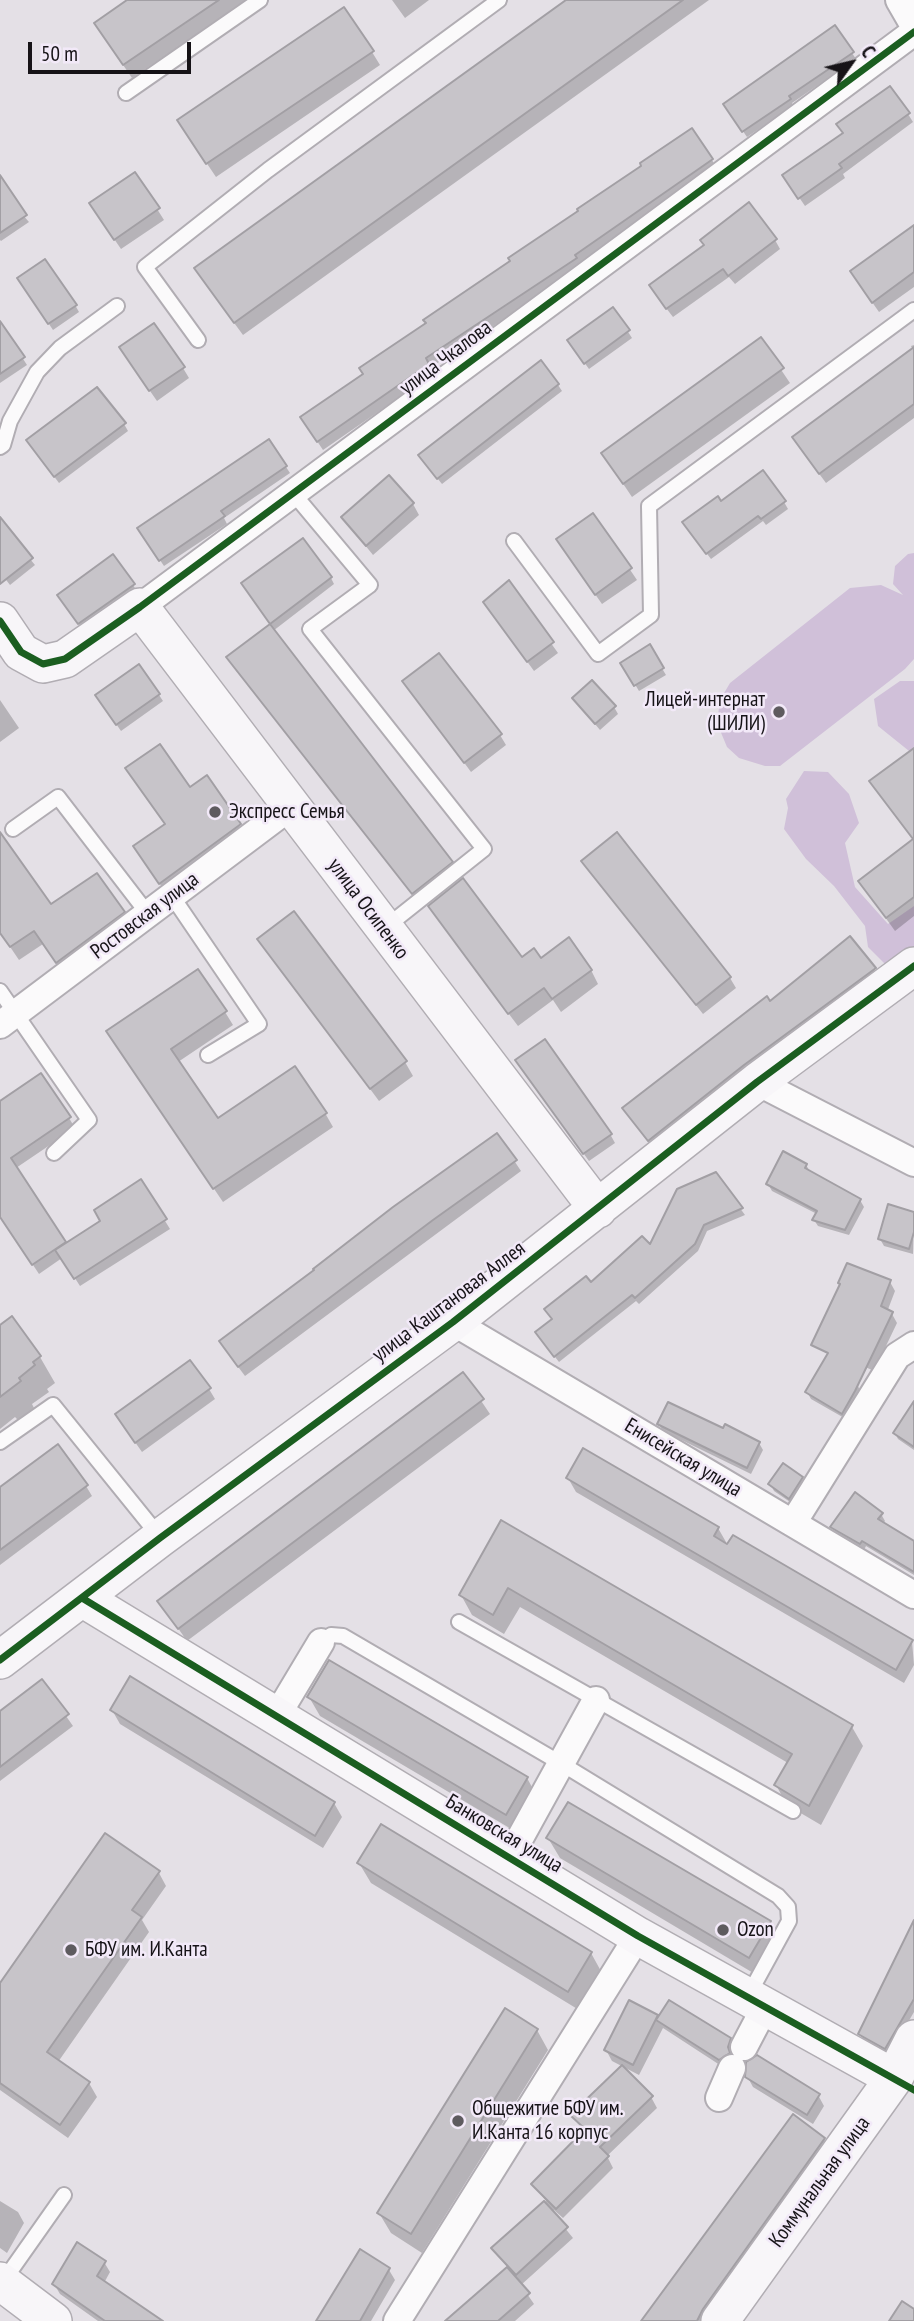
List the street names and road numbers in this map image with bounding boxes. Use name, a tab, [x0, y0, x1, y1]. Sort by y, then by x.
street label: улица Чкалова	[395, 315, 497, 401]
street label: улица Осипенко	[322, 854, 414, 964]
street label: Ростовская улица	[86, 867, 204, 965]
street label: улица Каштановая Аллея	[367, 1236, 531, 1368]
street label: Енисейская улица	[620, 1413, 746, 1503]
street label: Банковская улица	[441, 1789, 567, 1879]
street label: Коммунальная улица	[764, 2112, 876, 2252]

